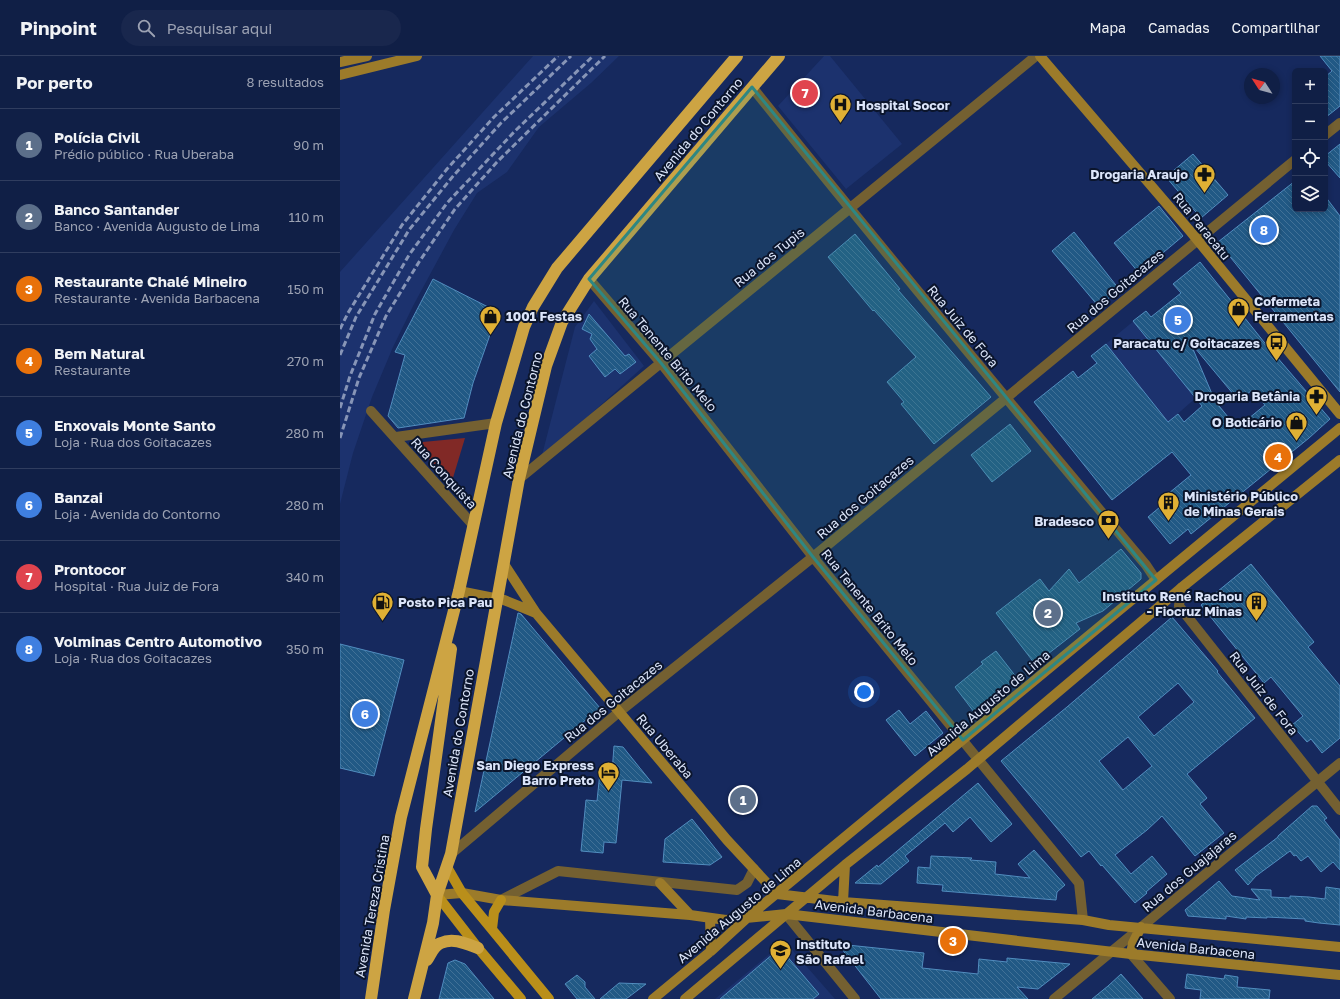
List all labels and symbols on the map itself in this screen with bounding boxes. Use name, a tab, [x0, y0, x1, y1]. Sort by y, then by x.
north arrow	[1244, 68, 1280, 104]
street label: Avenida do Contorno	[650, 74, 746, 184]
pin: 7	[792, 78, 818, 108]
hospital icon: Hospital Socor	[827, 92, 853, 125]
place label: Hospital Socor	[856, 97, 950, 113]
pharmacy icon: Drogaria Araujo	[1191, 161, 1217, 194]
place label: Drogaria Araujo	[1090, 166, 1188, 182]
street label: Rua Paracatu	[1170, 189, 1234, 263]
pin: 8	[1251, 215, 1277, 245]
street label: Rua dos Tupis	[731, 224, 808, 290]
street label: Rua dos Goitacazes	[1063, 246, 1167, 336]
street label: Rua Juiz de Fora	[924, 282, 1002, 370]
street label: Rua Tenente Brito Melo	[615, 293, 721, 415]
place label: Cofermeta Ferramentas	[1254, 293, 1334, 324]
shop icon: Cofermeta Ferramentas	[1226, 295, 1252, 328]
shop icon: 1001 Festas	[477, 303, 503, 336]
pin: 5	[1165, 305, 1191, 335]
place label: 1001 Festas	[506, 308, 582, 324]
bus stop icon: Paracatu c/ Goitacazes	[1263, 330, 1289, 363]
place label: Paracatu c/ Goitacazes	[1113, 335, 1260, 351]
street label: Avenida do Contorno	[499, 350, 546, 480]
pharmacy icon: Drogaria Betânia	[1303, 383, 1329, 416]
place label: Drogaria Betânia	[1195, 388, 1300, 404]
shop icon: O Boticário	[1284, 409, 1310, 442]
place label: O Boticário	[1212, 414, 1282, 430]
street label: Rua Conquista	[408, 434, 480, 512]
pin: 4	[1265, 442, 1291, 472]
street label: Rua dos Goitacazes	[813, 452, 917, 542]
place label: Ministério Público de Minas Gerais	[1184, 488, 1298, 519]
building icon: Ministério Público de Minas Gerais	[1155, 490, 1181, 523]
bank icon: Bradesco	[1096, 508, 1122, 541]
place label: Bradesco	[1034, 513, 1094, 529]
street label: Rua Tenente Brito Melo	[818, 546, 922, 668]
place label: Instituto René Rachou - Fiocruz Minas	[1102, 588, 1242, 619]
fuel station icon: Posto Pica Pau	[369, 589, 395, 622]
building icon: Instituto René Rachou - Fiocruz Minas	[1244, 590, 1270, 623]
place label: Posto Pica Pau	[398, 594, 492, 610]
pin: 2	[1035, 598, 1061, 628]
street label: Avenida Augusto de Lima	[923, 647, 1053, 759]
street label: Rua Juiz de Fora	[1226, 648, 1302, 738]
street label: Rua dos Goitacazes	[561, 656, 665, 745]
street label: Avenida do Contorno	[439, 667, 477, 798]
your location	[854, 682, 874, 702]
pin: 6	[352, 699, 378, 729]
street label: Rua Uberaba	[633, 710, 697, 782]
place label: San Diego Express Barro Preto	[476, 757, 594, 788]
hotel icon: San Diego Express Barro Preto	[596, 759, 622, 792]
pin: 1	[730, 785, 756, 815]
street label: Rua dos Guajajaras	[1139, 827, 1239, 915]
street label: Avenida Tereza Cristina	[352, 833, 392, 979]
street label: Avenida Augusto de Lima	[674, 854, 804, 966]
street label: Avenida Barbacena	[814, 896, 934, 926]
pin: 3	[940, 926, 966, 956]
street label: Avenida Barbacena	[1136, 934, 1256, 962]
place label: Instituto São Rafael	[796, 936, 864, 967]
school or university icon: Instituto São Rafael	[767, 938, 793, 971]

